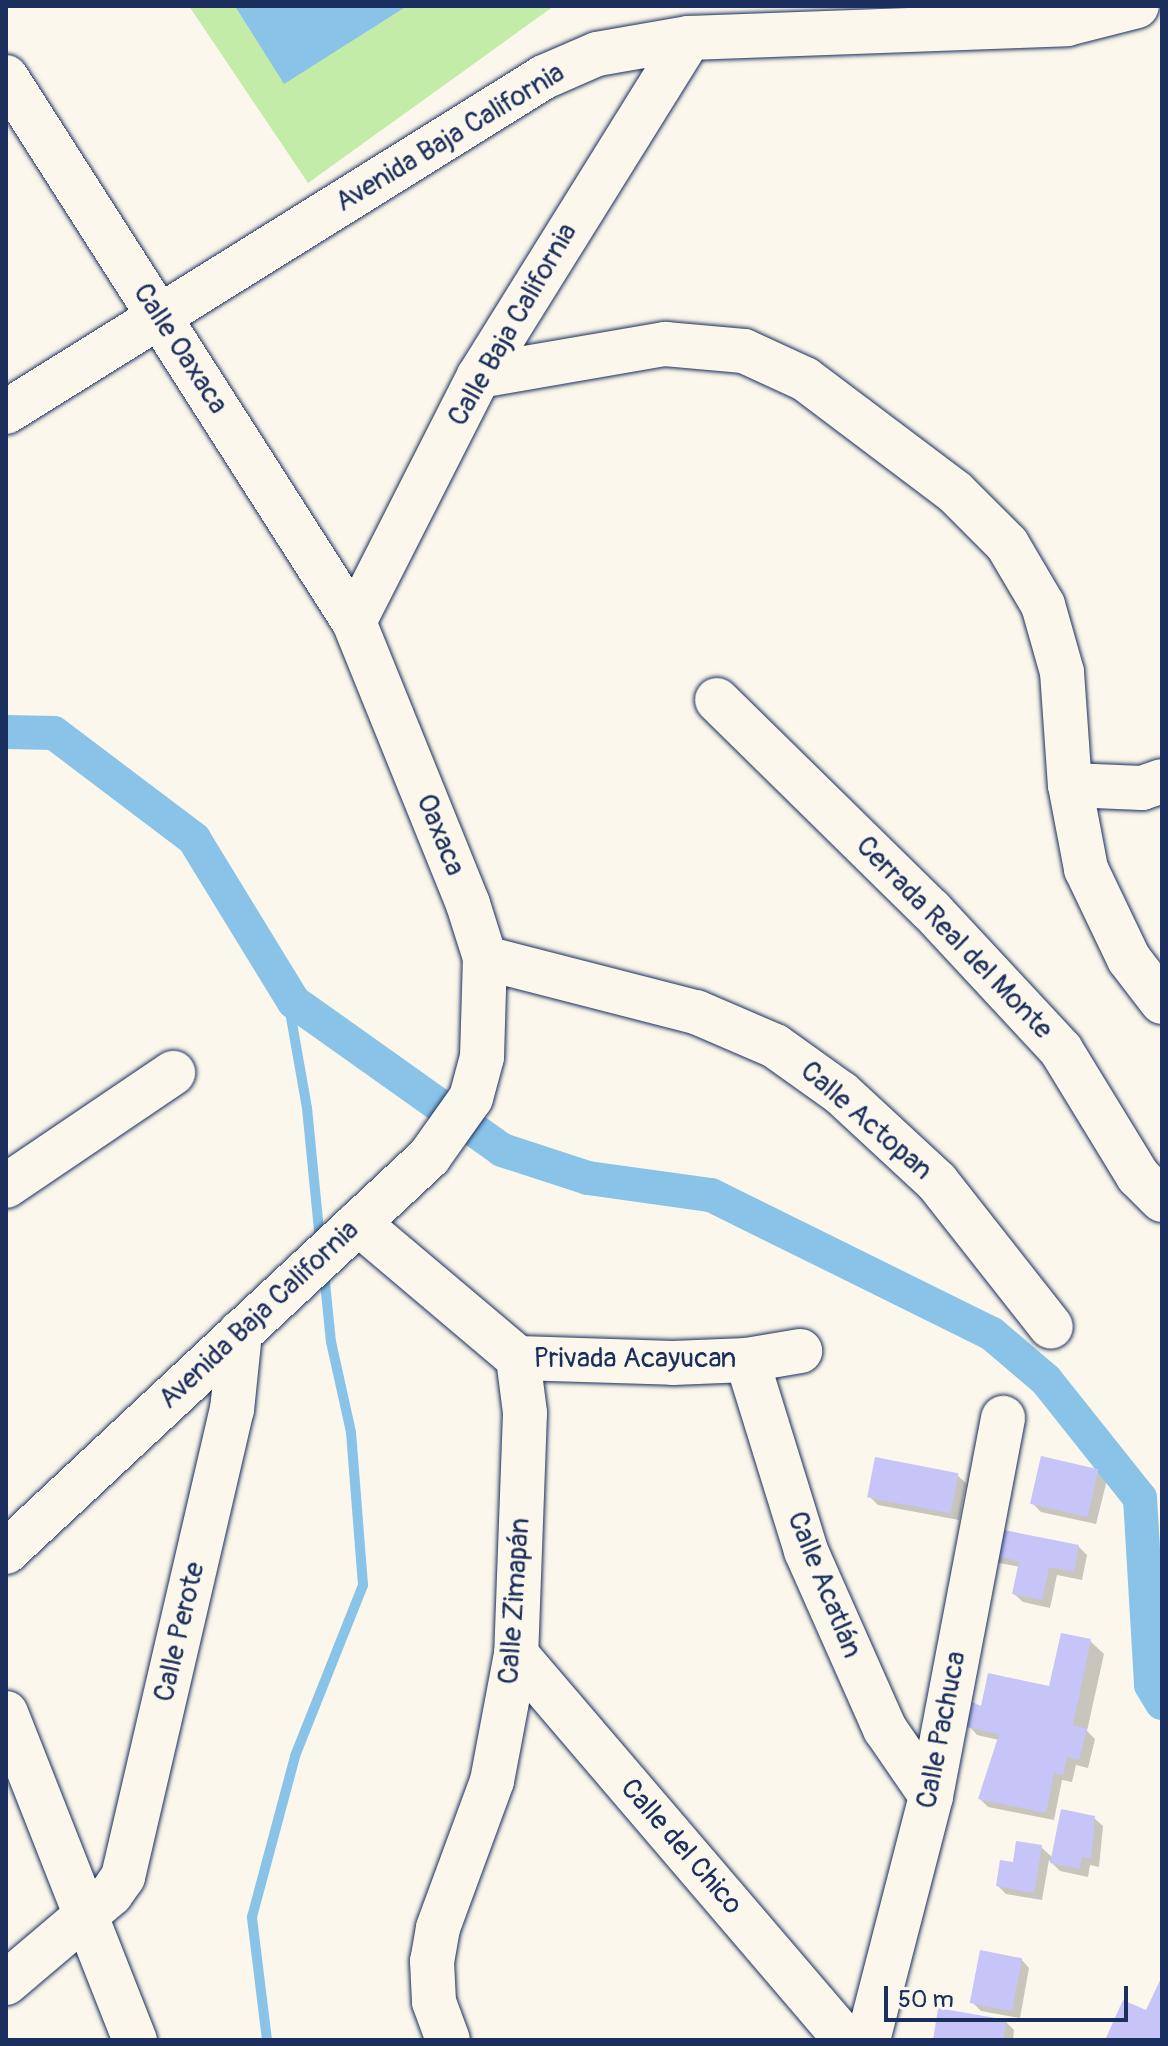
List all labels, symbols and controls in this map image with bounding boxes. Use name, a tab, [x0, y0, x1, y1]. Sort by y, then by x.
street label: Avenida Baja California	[330, 56, 570, 220]
street label: Calle Baja California	[441, 218, 585, 432]
street label: Calle Oaxaca	[125, 278, 235, 420]
street label: Oaxaca	[408, 789, 472, 881]
street label: Cerrada Real del Monte	[849, 830, 1059, 1046]
street label: Calle Actopan	[793, 1055, 939, 1187]
street label: Avenida Baja California	[152, 1214, 366, 1416]
street label: Privada Acayucan	[534, 1342, 736, 1376]
street label: Calle Acatlán	[779, 1507, 869, 1663]
street label: Calle Zimapán	[492, 1517, 538, 1685]
street label: Calle Perote	[148, 1559, 212, 1705]
street label: Calle Pachuca	[910, 1648, 974, 1812]
street label: Calle del Chico	[613, 1772, 749, 1922]
scale bar	[888, 1970, 1132, 2020]
text: 50 m	[898, 1985, 954, 2014]

